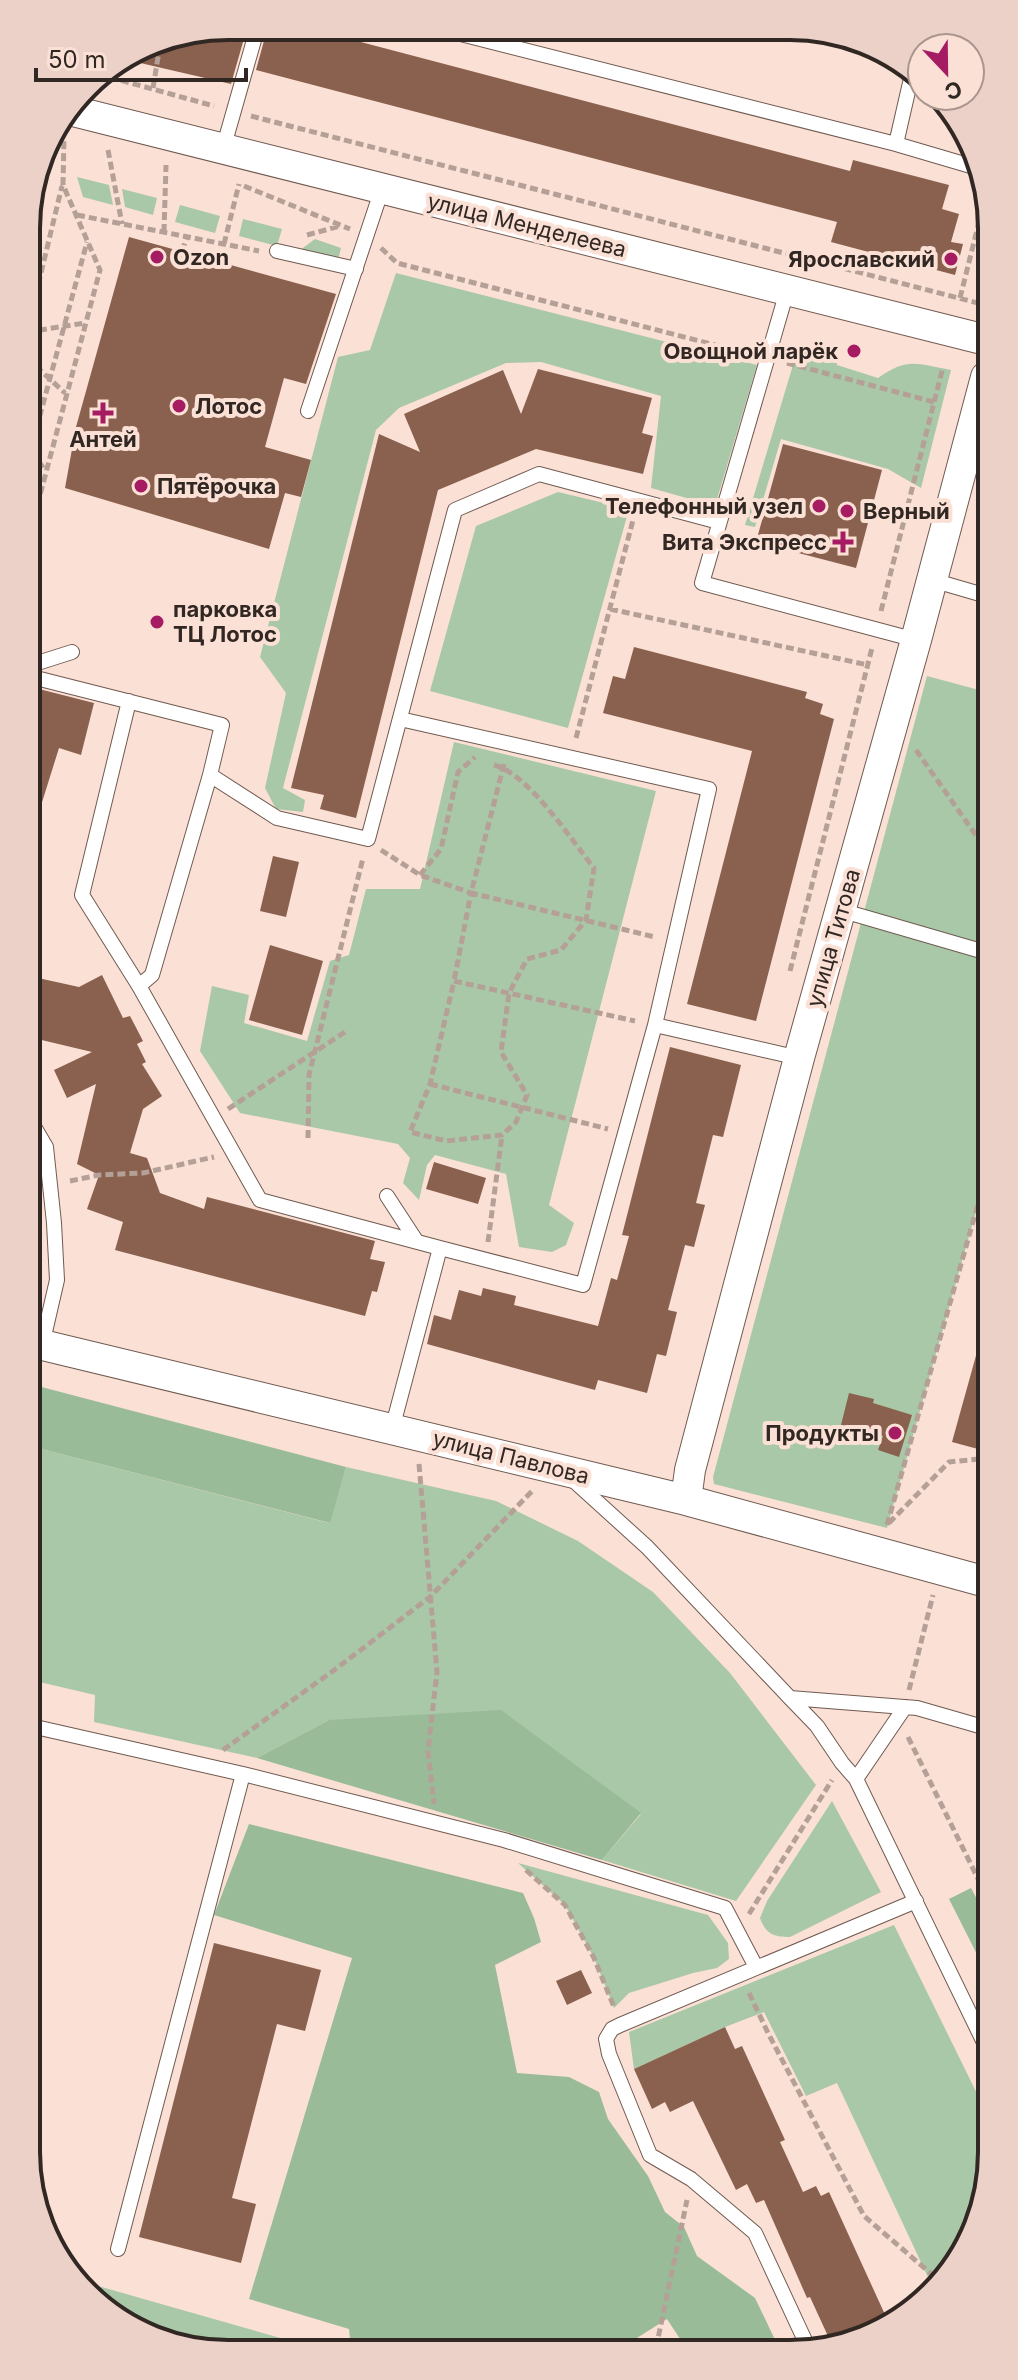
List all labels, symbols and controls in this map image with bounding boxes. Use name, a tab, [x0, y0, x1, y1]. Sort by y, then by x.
scale bar	[36, 32, 246, 82]
north arrow	[906, 32, 986, 112]
text: 50 m	[48, 45, 106, 74]
text: С	[941, 75, 966, 106]
street label: улица Менделеева	[425, 188, 629, 262]
place label: Ozon	[173, 244, 229, 270]
place label: Ярославский	[788, 246, 935, 272]
marker: Ozon	[148, 248, 166, 266]
marker: Ярославский	[942, 250, 960, 268]
place label: Овощной ларёк	[663, 338, 838, 364]
marker: Овощной ларёк	[845, 342, 863, 360]
place label: Лотос	[195, 393, 262, 419]
marker: Лотос	[170, 397, 188, 415]
marker: Антей	[94, 404, 112, 422]
place label: Антей	[69, 426, 137, 452]
place label: Пятёрочка	[157, 473, 276, 499]
marker: Пятёрочка	[132, 477, 150, 495]
place label: Телефонный узел	[605, 493, 803, 519]
marker: Телефонный узел	[810, 497, 828, 515]
place label: Верный	[863, 498, 950, 524]
marker: Верный	[838, 502, 856, 520]
place label: Вита Экспресс	[662, 529, 827, 555]
marker: Вита Экспресс	[834, 533, 852, 551]
place label: парковка ТЦ Лотос	[173, 596, 277, 647]
marker: парковка ТЦ Лотос	[148, 613, 166, 631]
street label: улица Титова	[801, 866, 865, 1010]
place label: Продукты	[765, 1420, 879, 1446]
marker: Продукты	[886, 1424, 904, 1442]
street label: улица Павлова	[430, 1425, 592, 1489]

